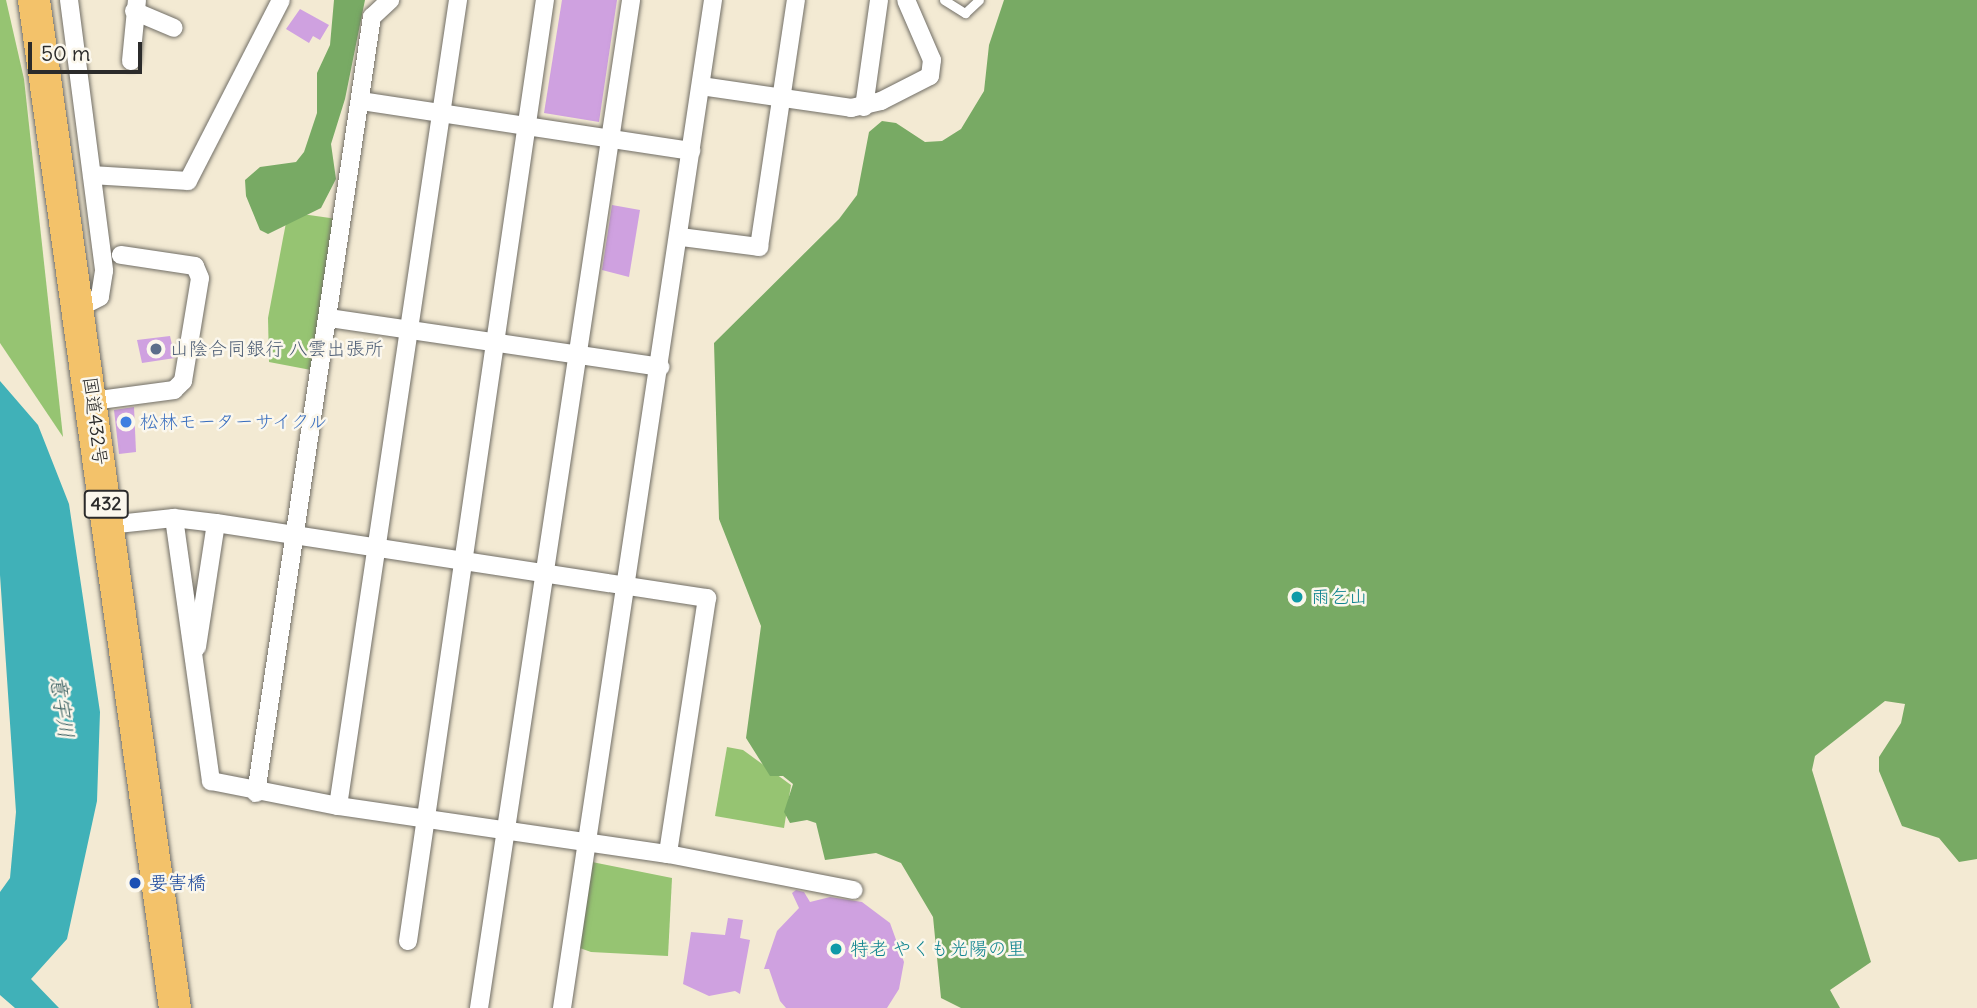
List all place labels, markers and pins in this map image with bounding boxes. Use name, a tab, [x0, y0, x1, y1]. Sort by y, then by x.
place label: 山陰合同銀行 八雲出張所	[170, 338, 384, 360]
marker: 山陰合同銀行 八雲出張所	[148, 341, 164, 357]
place label: 松林モーターサイクル	[140, 411, 330, 433]
marker: 松林モーターサイクル	[118, 414, 134, 430]
place label: 雨乞山	[1311, 586, 1368, 608]
marker: 雨乞山	[1289, 589, 1305, 605]
place label: 要害橋	[149, 872, 206, 894]
marker: 要害橋	[127, 875, 143, 891]
place label: 特老 やくも光陽の里	[850, 938, 1026, 960]
marker: 特老 やくも光陽の里	[828, 941, 844, 957]

